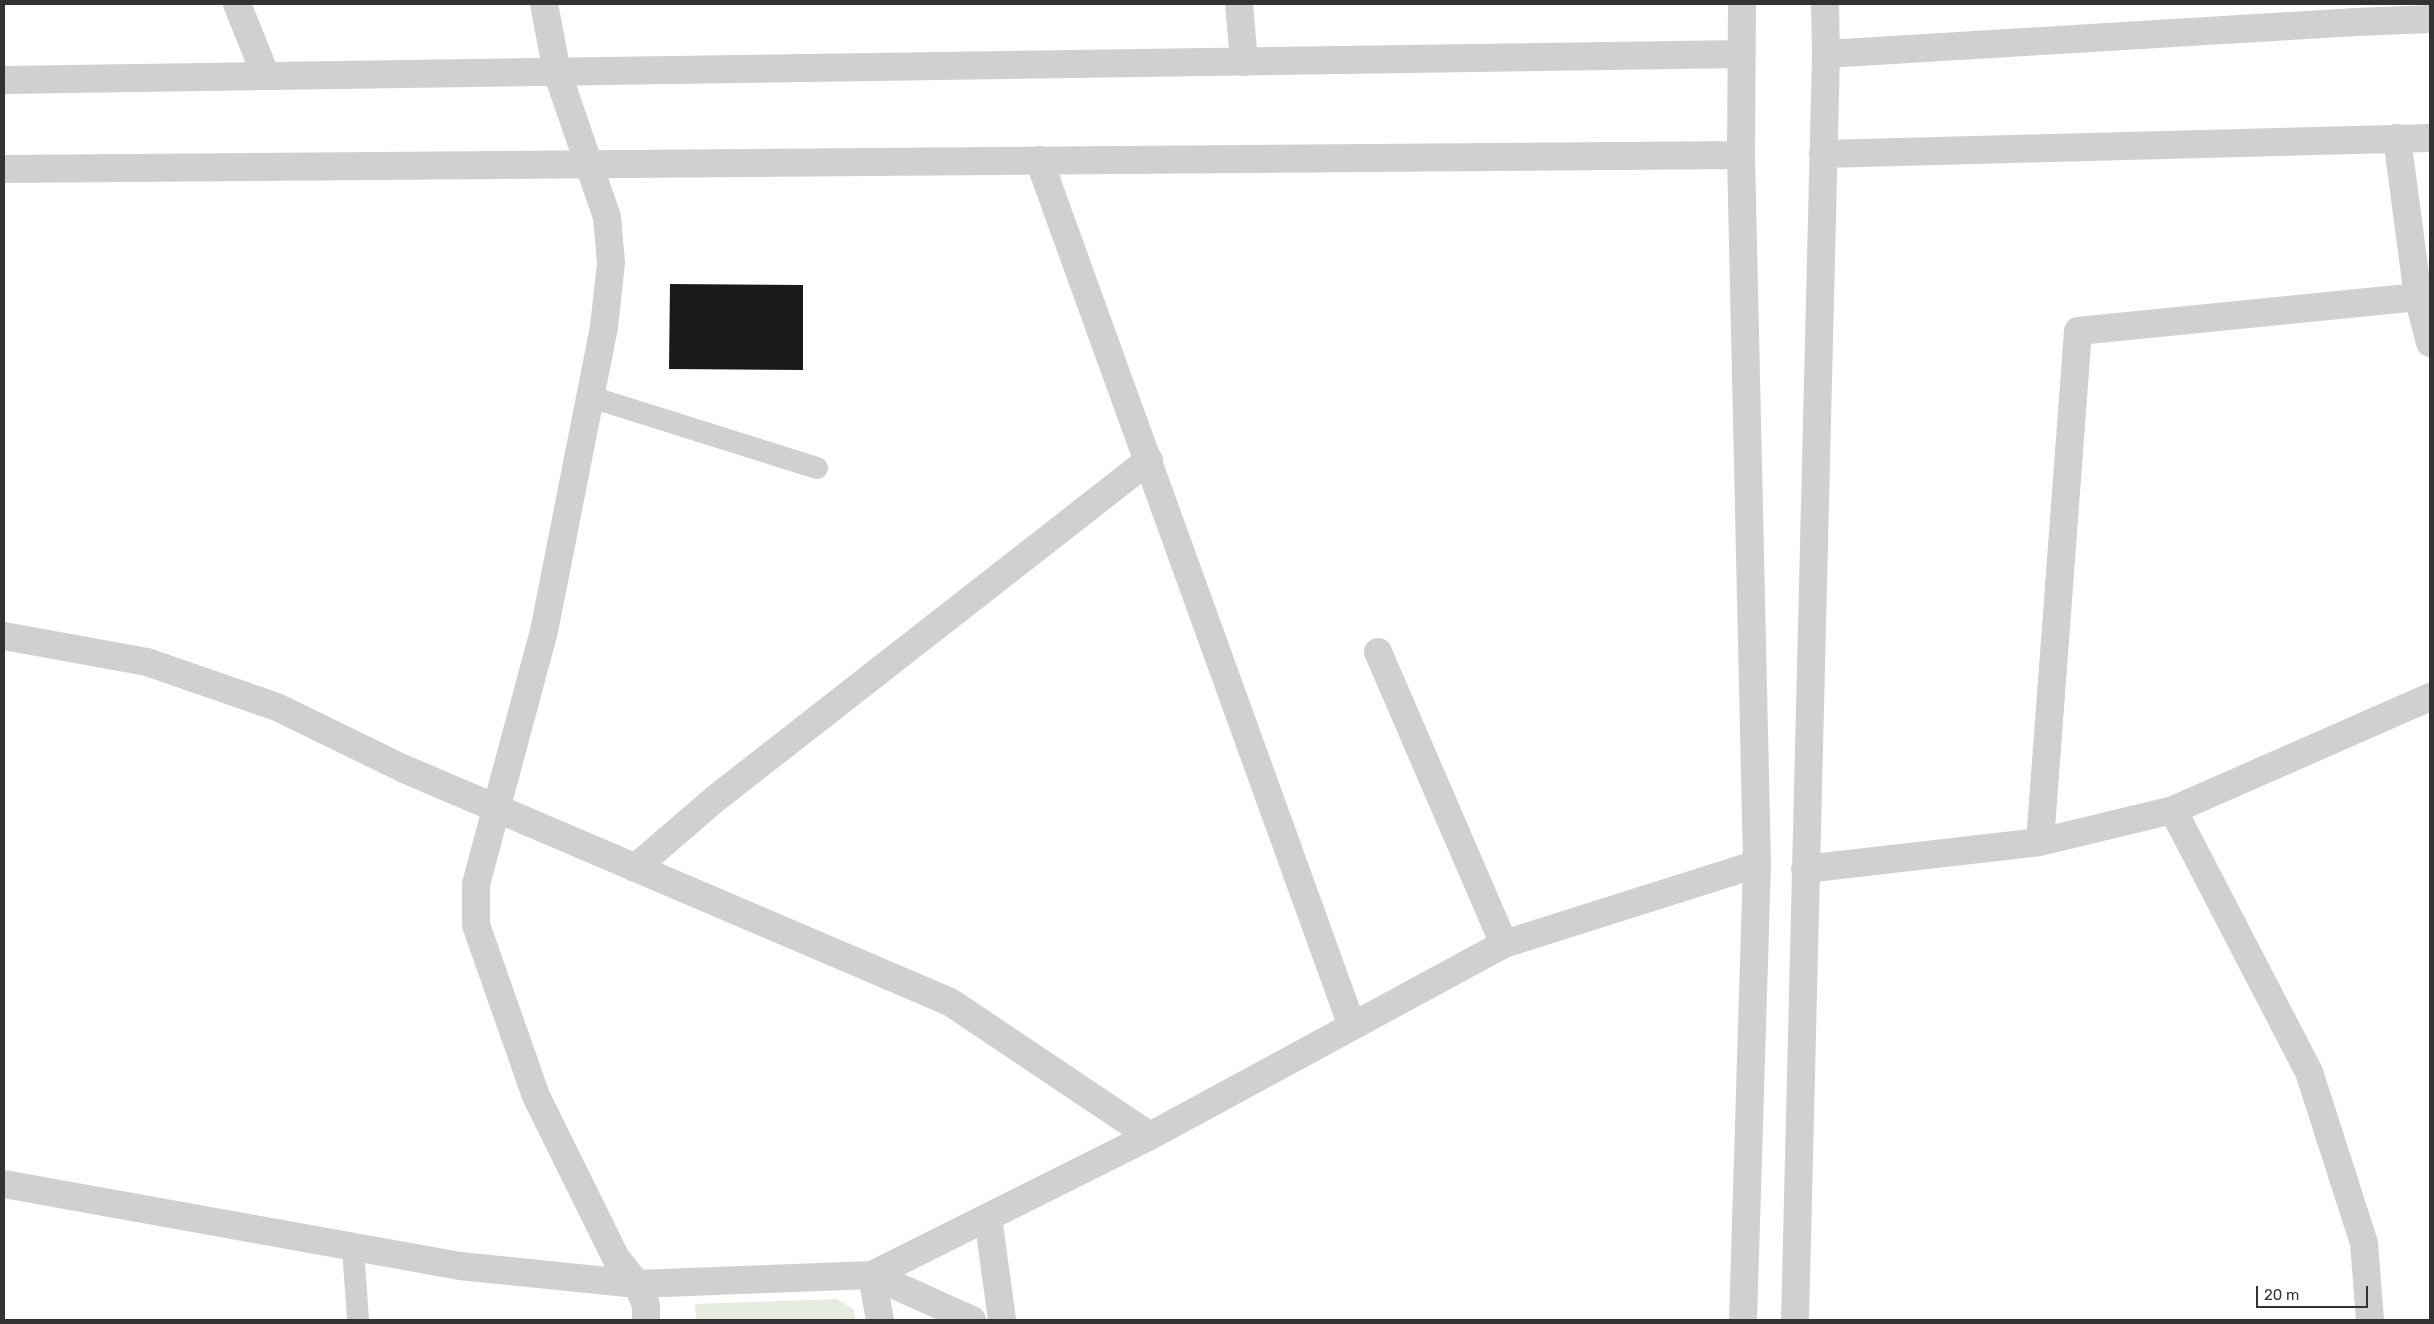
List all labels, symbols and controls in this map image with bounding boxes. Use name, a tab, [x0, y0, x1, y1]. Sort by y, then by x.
scale bar	[2259, 1276, 2372, 1308]
text: 20 m	[2264, 1286, 2299, 1304]

